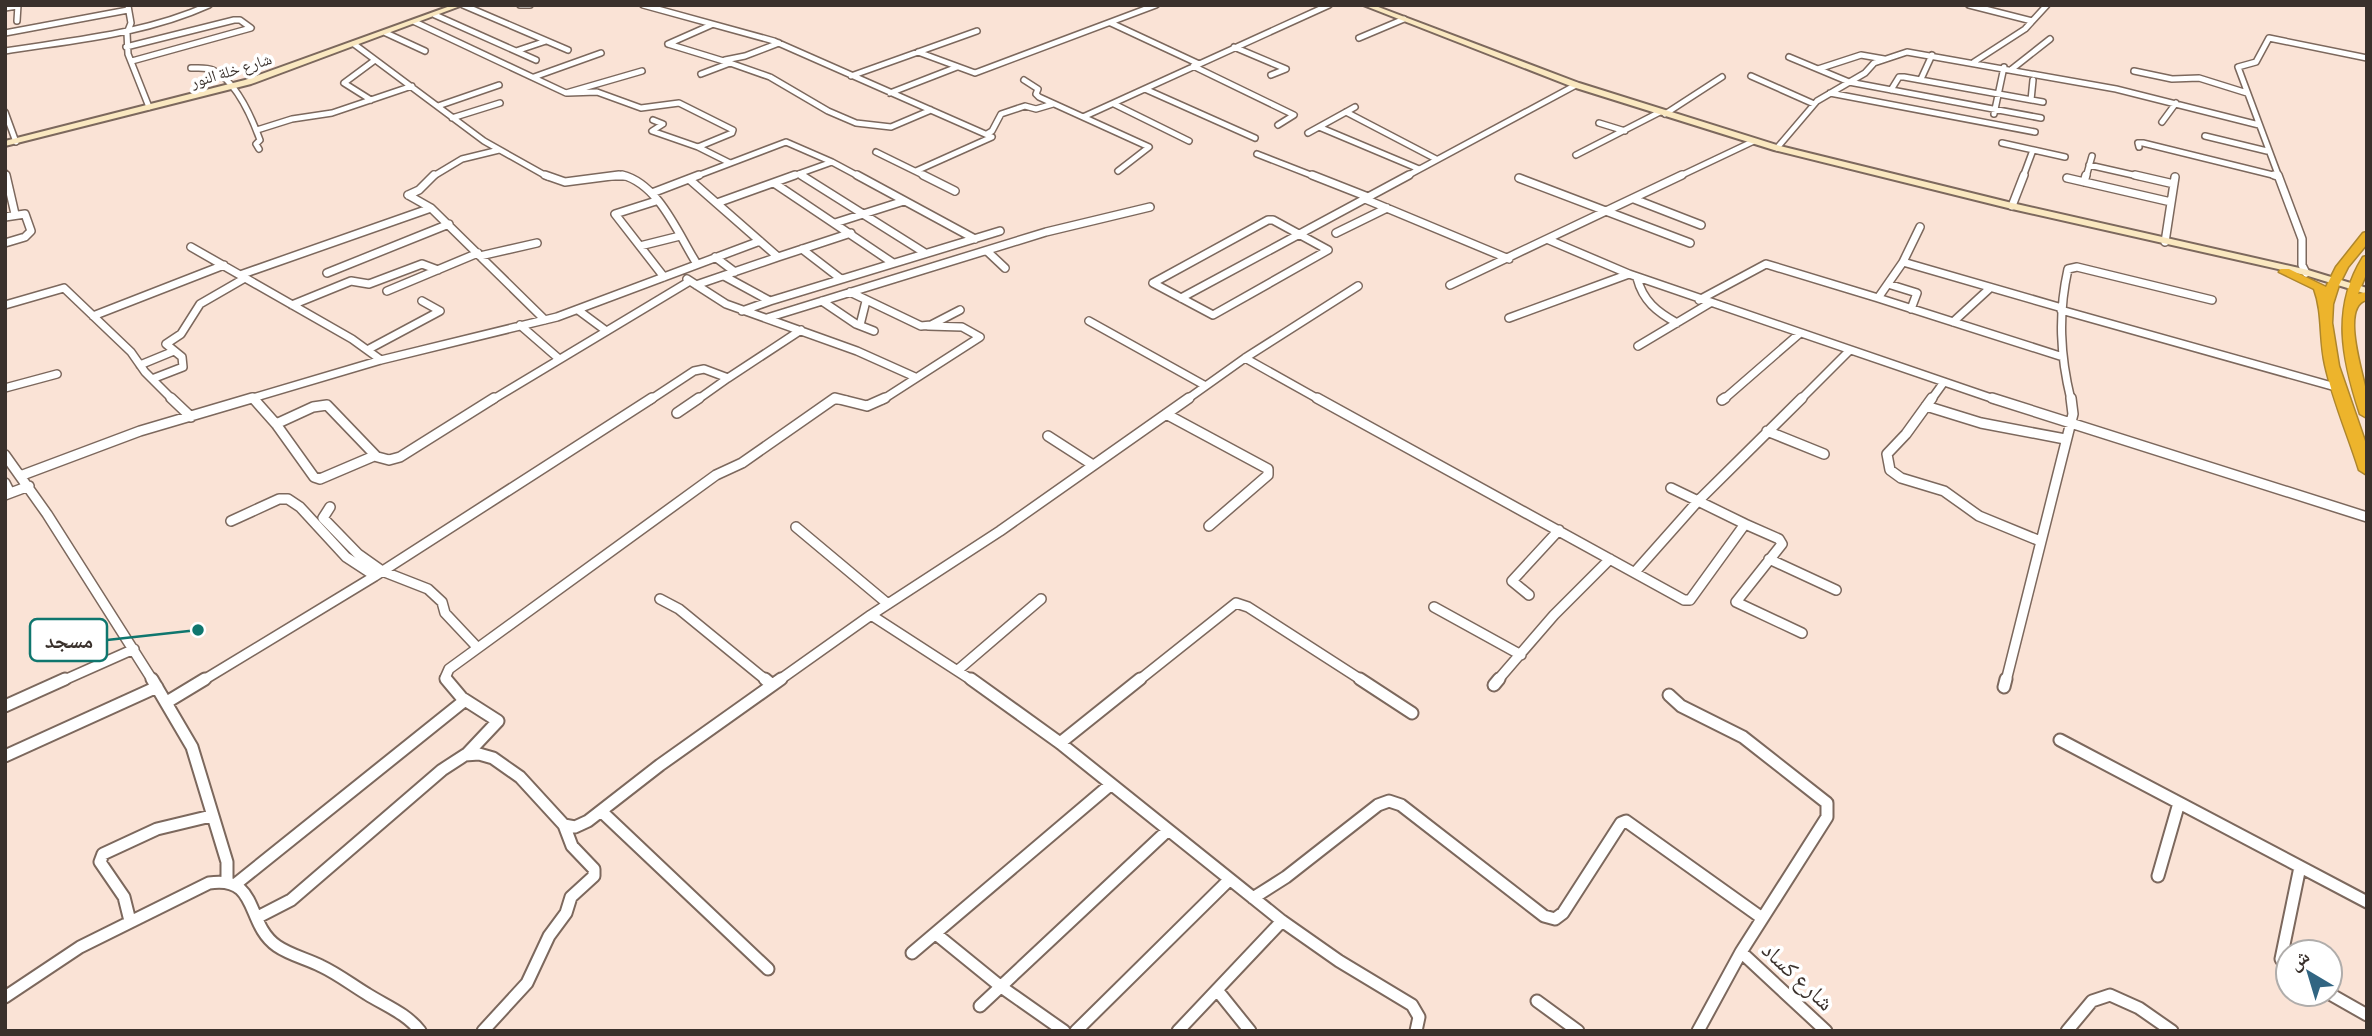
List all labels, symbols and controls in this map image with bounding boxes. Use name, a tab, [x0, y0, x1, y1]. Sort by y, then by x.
street label: شارع خلة النور	[187, 48, 274, 93]
callout: مسجد	[30, 619, 107, 661]
text: مسجد	[45, 627, 93, 652]
street label: شارع كساد	[1755, 935, 1841, 1017]
north arrow	[2274, 938, 2344, 1008]
text: ش	[2283, 944, 2314, 975]

